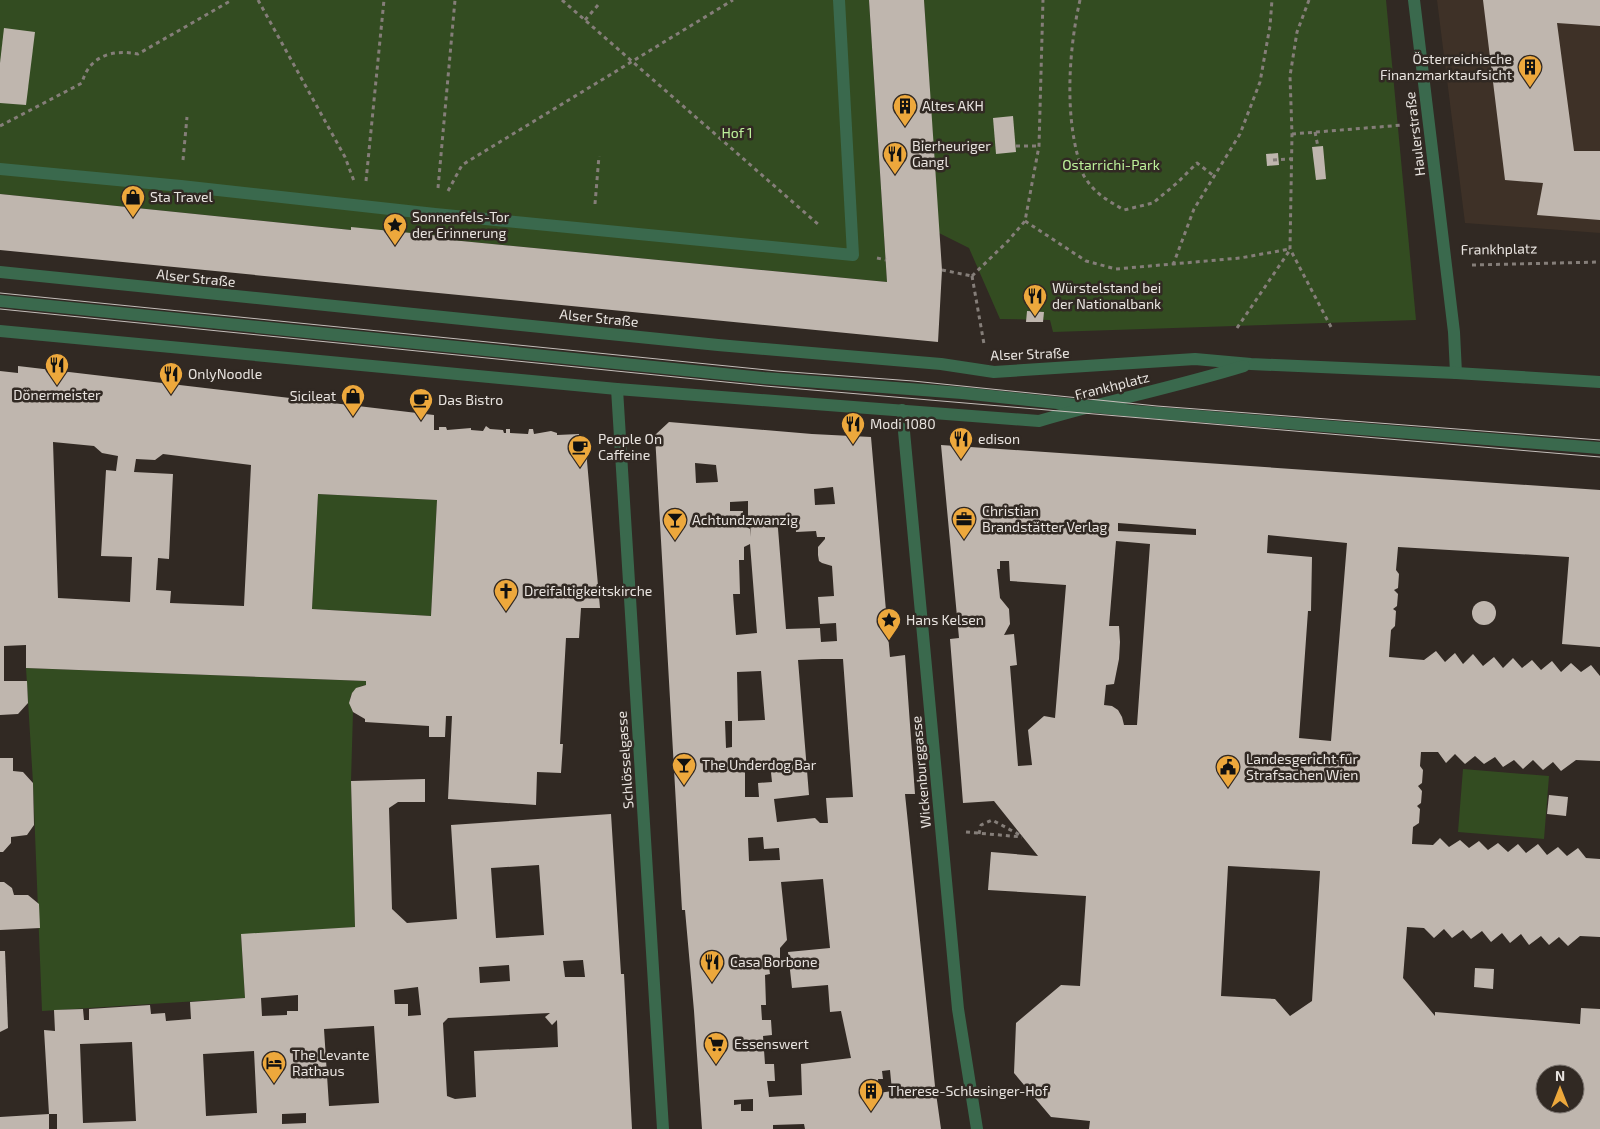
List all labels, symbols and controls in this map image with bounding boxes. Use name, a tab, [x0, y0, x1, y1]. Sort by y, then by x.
place label: Österreichische Finanzmarktaufsicht	[1380, 50, 1512, 83]
building icon: Österreichische Finanzmarktaufsicht	[1517, 54, 1543, 88]
street label: Haulerstraße	[1401, 91, 1428, 177]
building icon: Altes AKH	[892, 93, 918, 127]
place label: Altes AKH	[922, 97, 984, 114]
park label: Hof 1	[721, 124, 753, 141]
place label: Bierheuriger Gangl	[912, 137, 991, 170]
restaurant icon: Bierheuriger Gangl	[882, 141, 908, 175]
park label: Ostarrichi-Park	[1062, 156, 1160, 173]
shop icon: Sta Travel	[120, 184, 146, 218]
place label: Sta Travel	[150, 188, 214, 205]
place label: Sonnenfels-Tor der Erinnerung	[412, 208, 510, 241]
place icon: Sonnenfels-Tor der Erinnerung	[382, 212, 408, 246]
street label: Frankhplatz	[1461, 239, 1537, 258]
street label: Alser Straße	[156, 265, 236, 290]
place label: Würstelstand bei der Nationalbank	[1052, 279, 1161, 312]
restaurant icon: Würstelstand bei der Nationalbank	[1022, 283, 1048, 317]
street label: Alser Straße	[559, 305, 639, 330]
street label: Alser Straße	[990, 344, 1070, 363]
restaurant icon: Dönermeister	[44, 352, 70, 386]
restaurant icon: OnlyNoodle	[158, 361, 184, 395]
place label: OnlyNoodle	[188, 365, 262, 382]
street label: Frankhplatz	[1073, 368, 1151, 403]
shop icon: Sicileat	[340, 383, 366, 417]
place label: Dönermeister	[13, 386, 101, 403]
place label: Sicileat	[290, 387, 336, 404]
cafe icon: Das Bistro	[408, 387, 434, 421]
place label: Das Bistro	[438, 391, 503, 408]
restaurant icon: Modi 1080	[840, 411, 866, 445]
place label: Modi 1080	[870, 415, 936, 432]
restaurant icon: edison	[948, 426, 974, 460]
place label: People On Caffeine	[598, 430, 662, 463]
place label: edison	[978, 430, 1020, 447]
cafe icon: People On Caffeine	[567, 434, 593, 468]
place label: Christian Brandstätter Verlag	[982, 502, 1108, 535]
office icon: Christian Brandstätter Verlag	[951, 506, 977, 540]
bar icon: Achtundzwanzig	[662, 507, 688, 541]
place label: Achtundzwanzig	[692, 511, 798, 528]
church icon: Dreifaltigkeitskirche	[493, 578, 519, 612]
place label: Dreifaltigkeitskirche	[524, 582, 652, 599]
place icon: Hans Kelsen	[876, 607, 902, 641]
place label: Hans Kelsen	[906, 611, 984, 628]
street label: Schlösselgasse	[613, 711, 636, 810]
street label: Wickenburggasse	[907, 715, 934, 829]
place label: Landesgericht für Strafsachen Wien	[1246, 750, 1359, 783]
bar icon: The Underdog Bar	[671, 752, 697, 786]
public building icon: Landesgericht für Strafsachen Wien	[1215, 754, 1241, 788]
place label: The Underdog Bar	[702, 756, 817, 773]
restaurant icon: Casa Borbone	[699, 949, 725, 983]
place label: Casa Borbone	[730, 953, 817, 970]
supermarket icon: Essenswert	[703, 1031, 729, 1065]
place label: Essenswert	[734, 1035, 809, 1052]
place label: The Levante Rathaus	[292, 1046, 370, 1079]
hotel icon: The Levante Rathaus	[261, 1050, 287, 1084]
north arrow	[1535, 1064, 1585, 1114]
text: N	[1555, 1067, 1565, 1084]
building icon: Therese-Schlesinger-Hof	[858, 1078, 884, 1112]
place label: Therese-Schlesinger-Hof	[888, 1082, 1049, 1099]

